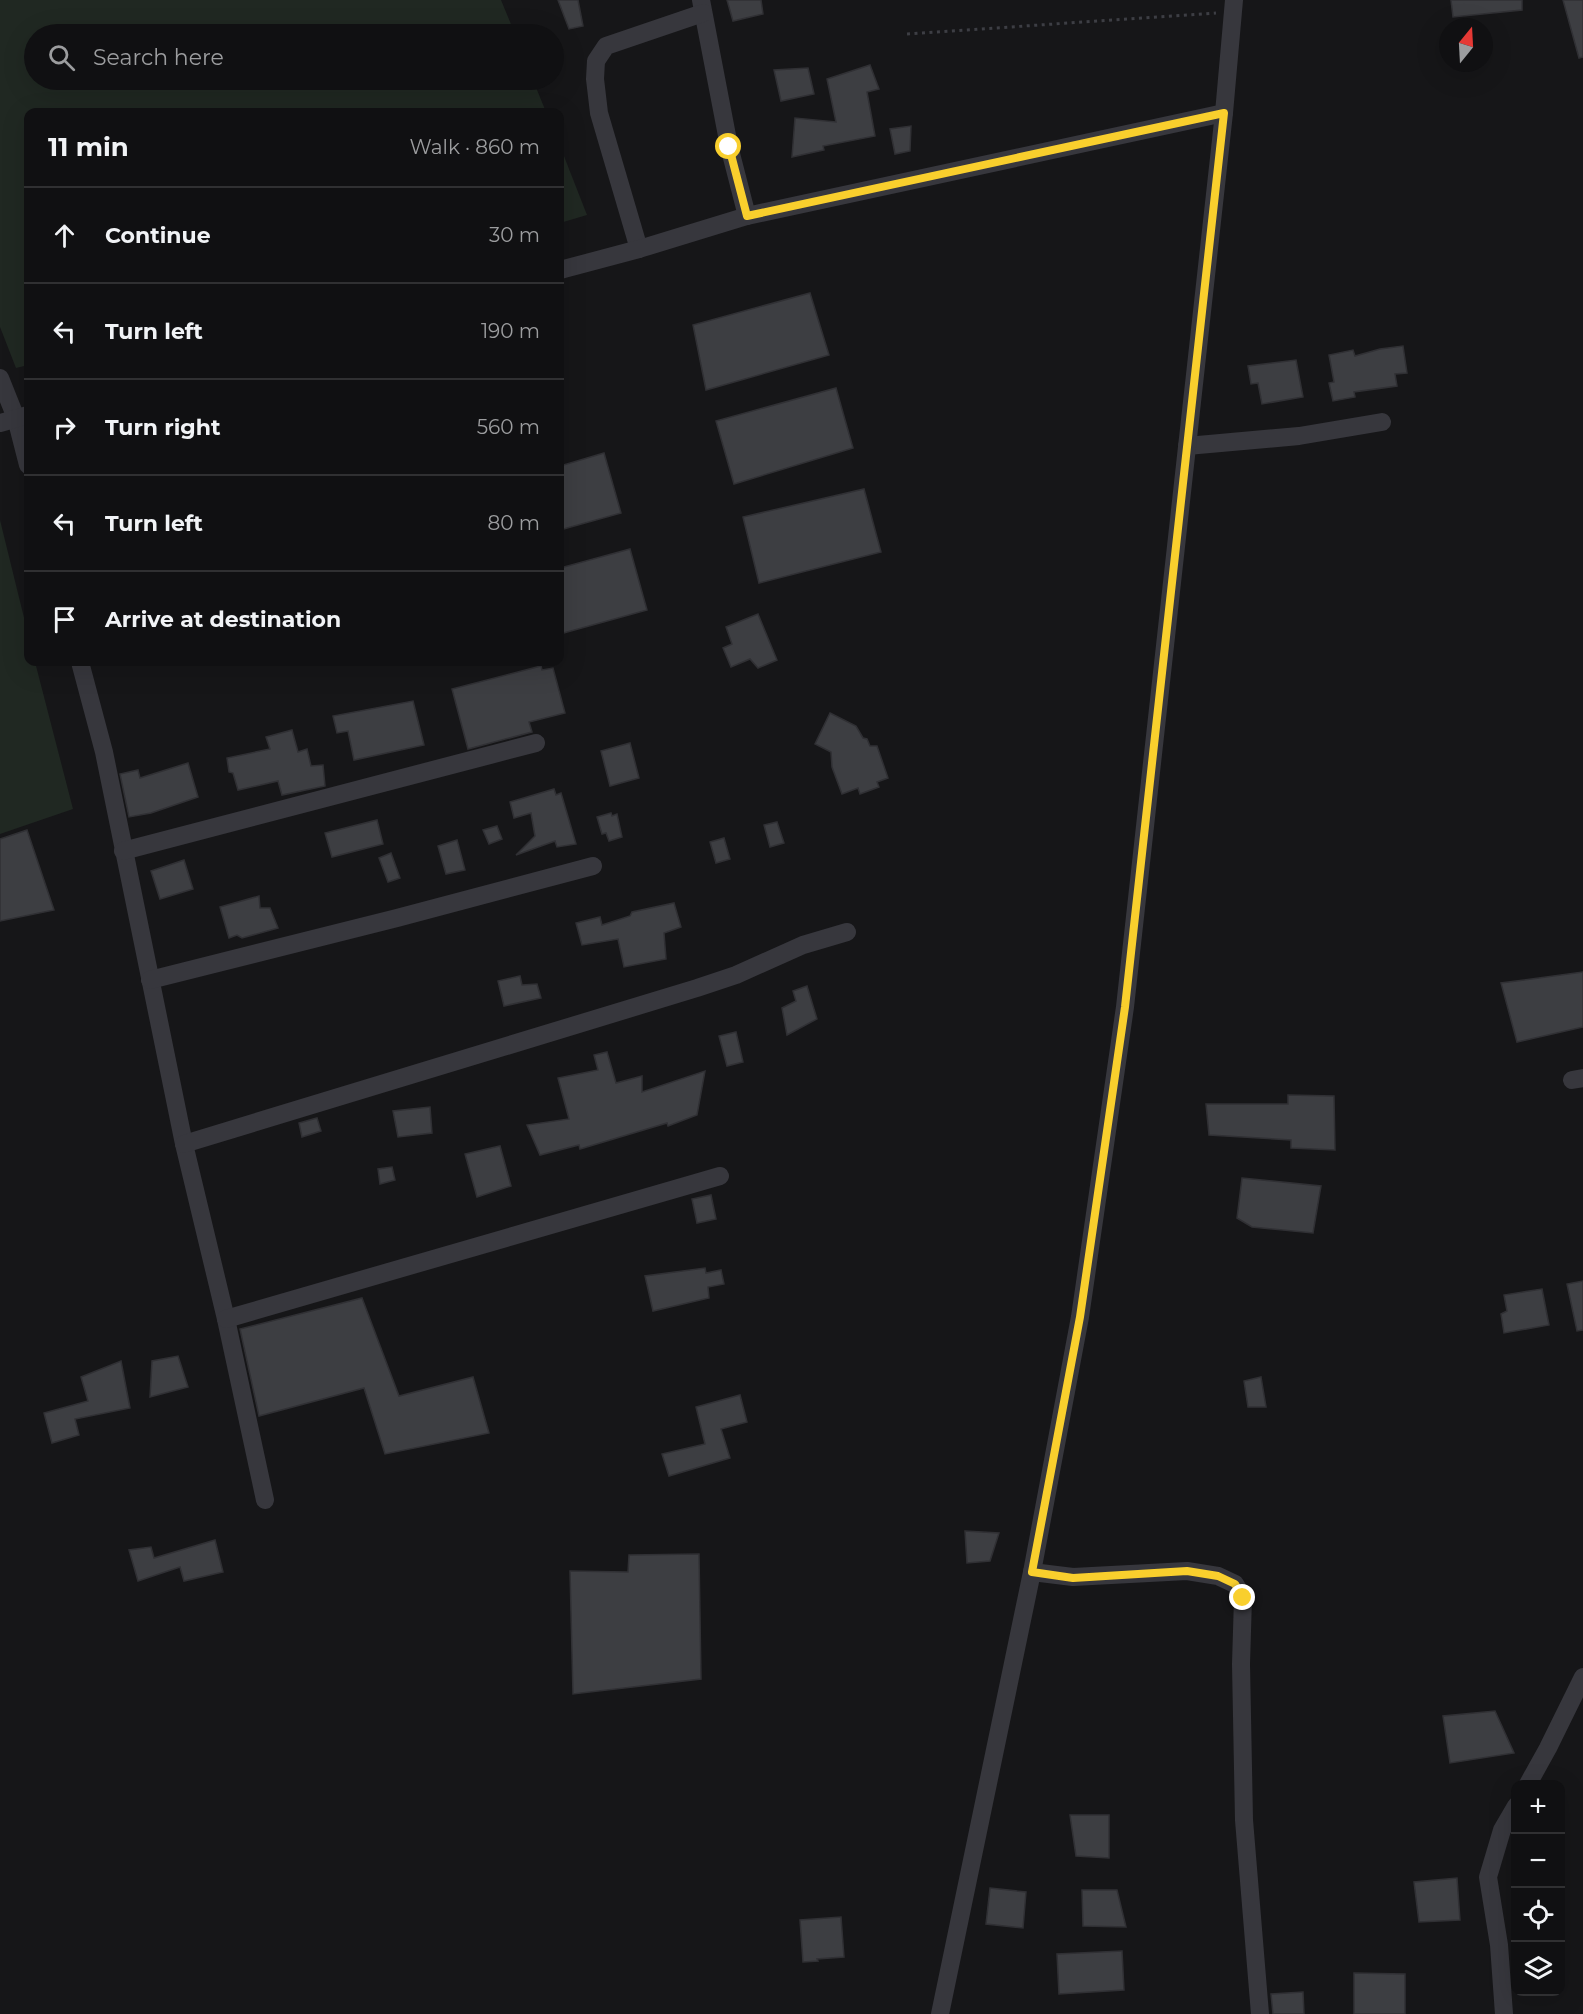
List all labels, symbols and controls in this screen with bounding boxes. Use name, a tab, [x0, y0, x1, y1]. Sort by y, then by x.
north arrow	[1439, 18, 1493, 72]
search box	[24, 24, 564, 90]
icon: search	[45, 41, 78, 74]
text: Search here	[93, 44, 224, 71]
text: 11 min	[48, 131, 129, 163]
route start	[715, 133, 741, 159]
text: Walk · 860 m	[410, 135, 540, 159]
icon: ahead	[48, 219, 81, 252]
text: Continue	[105, 222, 211, 249]
text: 30 m	[489, 223, 540, 247]
icon: left	[48, 315, 81, 348]
text: Turn left	[105, 318, 203, 345]
text: 190 m	[481, 319, 540, 343]
icon: right	[48, 411, 81, 444]
text: Turn right	[105, 414, 220, 441]
text: 560 m	[477, 415, 540, 439]
icon: left	[48, 507, 81, 540]
text: Turn left	[105, 510, 203, 537]
text: 80 m	[488, 511, 540, 535]
icon: arrive	[48, 603, 81, 636]
text: Arrive at destination	[105, 606, 341, 633]
route end	[1229, 1584, 1255, 1610]
map controls	[1511, 1780, 1565, 1996]
button: +	[1511, 1780, 1565, 1834]
button: −	[1511, 1834, 1565, 1888]
button: locate	[1511, 1888, 1565, 1942]
button: layers	[1511, 1942, 1565, 1996]

